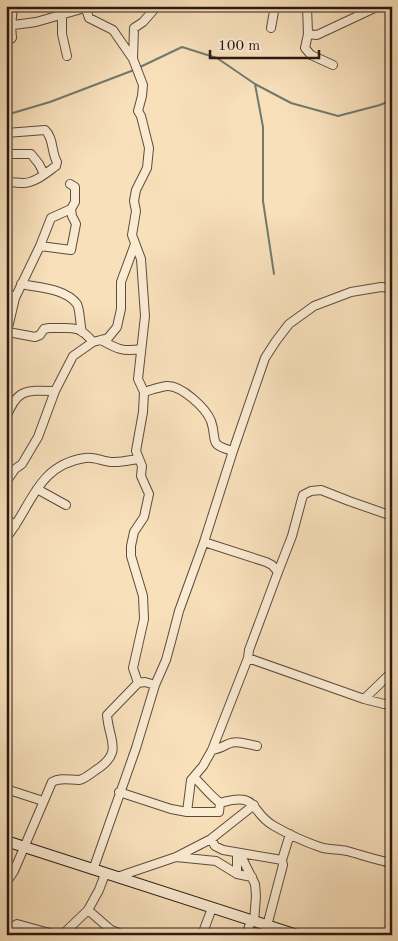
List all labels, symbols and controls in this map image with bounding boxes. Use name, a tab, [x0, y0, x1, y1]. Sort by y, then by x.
scale bar	[210, 28, 319, 60]
text: 100 m	[218, 39, 260, 54]

